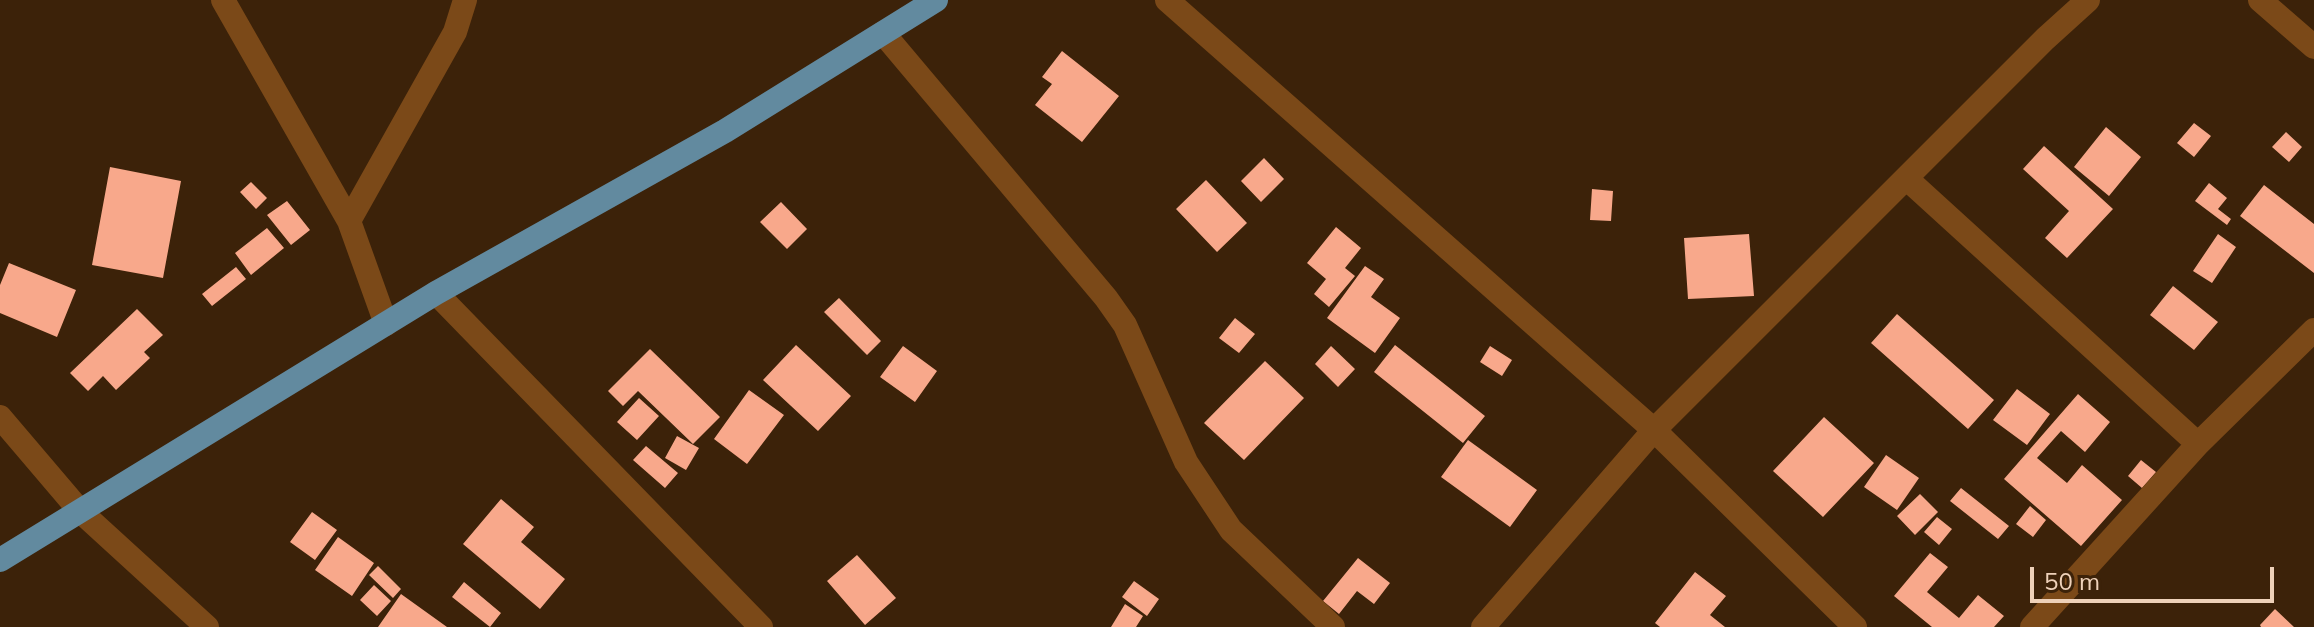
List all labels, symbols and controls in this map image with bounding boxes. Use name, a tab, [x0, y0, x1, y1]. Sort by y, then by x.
scale bar	[2034, 551, 2278, 601]
text: 50 m	[2044, 566, 2100, 596]

